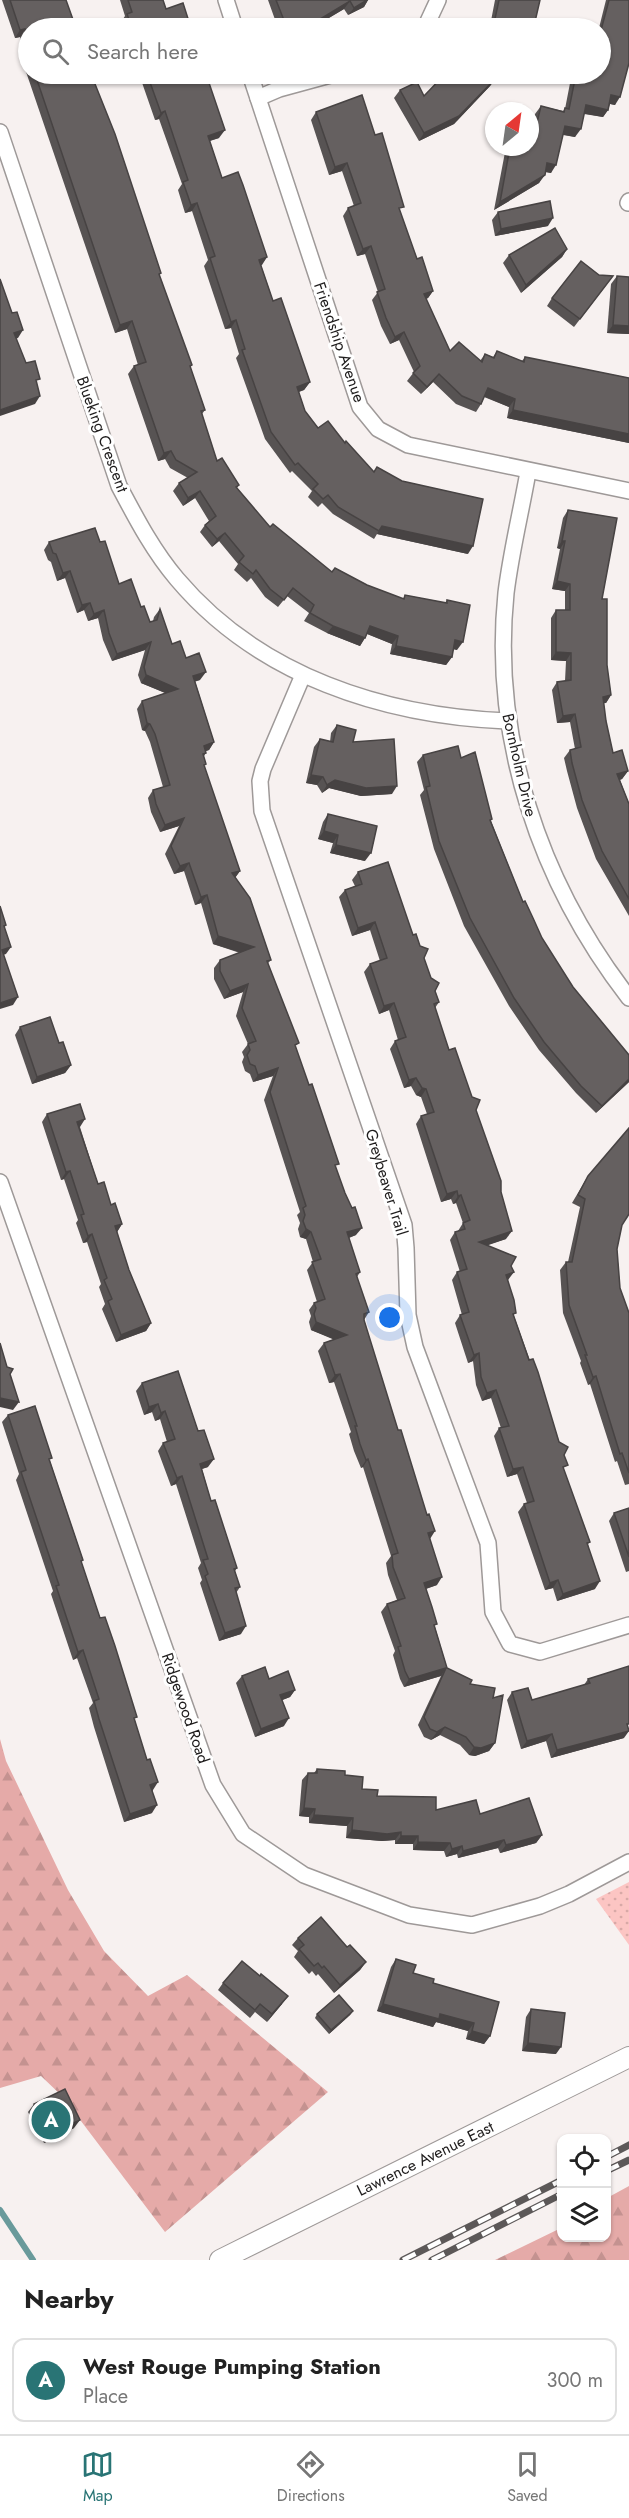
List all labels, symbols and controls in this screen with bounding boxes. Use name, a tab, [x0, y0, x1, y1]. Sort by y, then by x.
search box	[18, 18, 611, 84]
icon: search	[39, 35, 72, 68]
text: Search here	[87, 35, 198, 67]
north arrow	[485, 102, 539, 156]
street label: Friendship Avenue	[308, 279, 371, 405]
street label: Blueking Crescent	[71, 373, 134, 495]
street label: Bornholm Drive	[496, 711, 543, 819]
street label: Greybeaver Trail	[359, 1126, 414, 1238]
your location	[375, 1303, 404, 1332]
street label: Ridgewood Road	[156, 1650, 215, 1767]
pin: A	[32, 2098, 70, 2142]
street label: Lawrence Avenue East	[353, 2115, 498, 2202]
map controls	[557, 2134, 611, 2242]
button: locate	[557, 2134, 611, 2188]
button: layers	[557, 2188, 611, 2242]
text: Nearby	[24, 2280, 113, 2318]
text: West Rouge Pumping Station	[83, 2350, 381, 2382]
text: A	[38, 2366, 53, 2395]
text: 300 m	[546, 2366, 603, 2395]
text: Place	[83, 2382, 128, 2411]
tab: Map	[81, 2448, 114, 2507]
tab: Directions	[277, 2448, 345, 2507]
tab: Saved	[507, 2448, 548, 2507]

